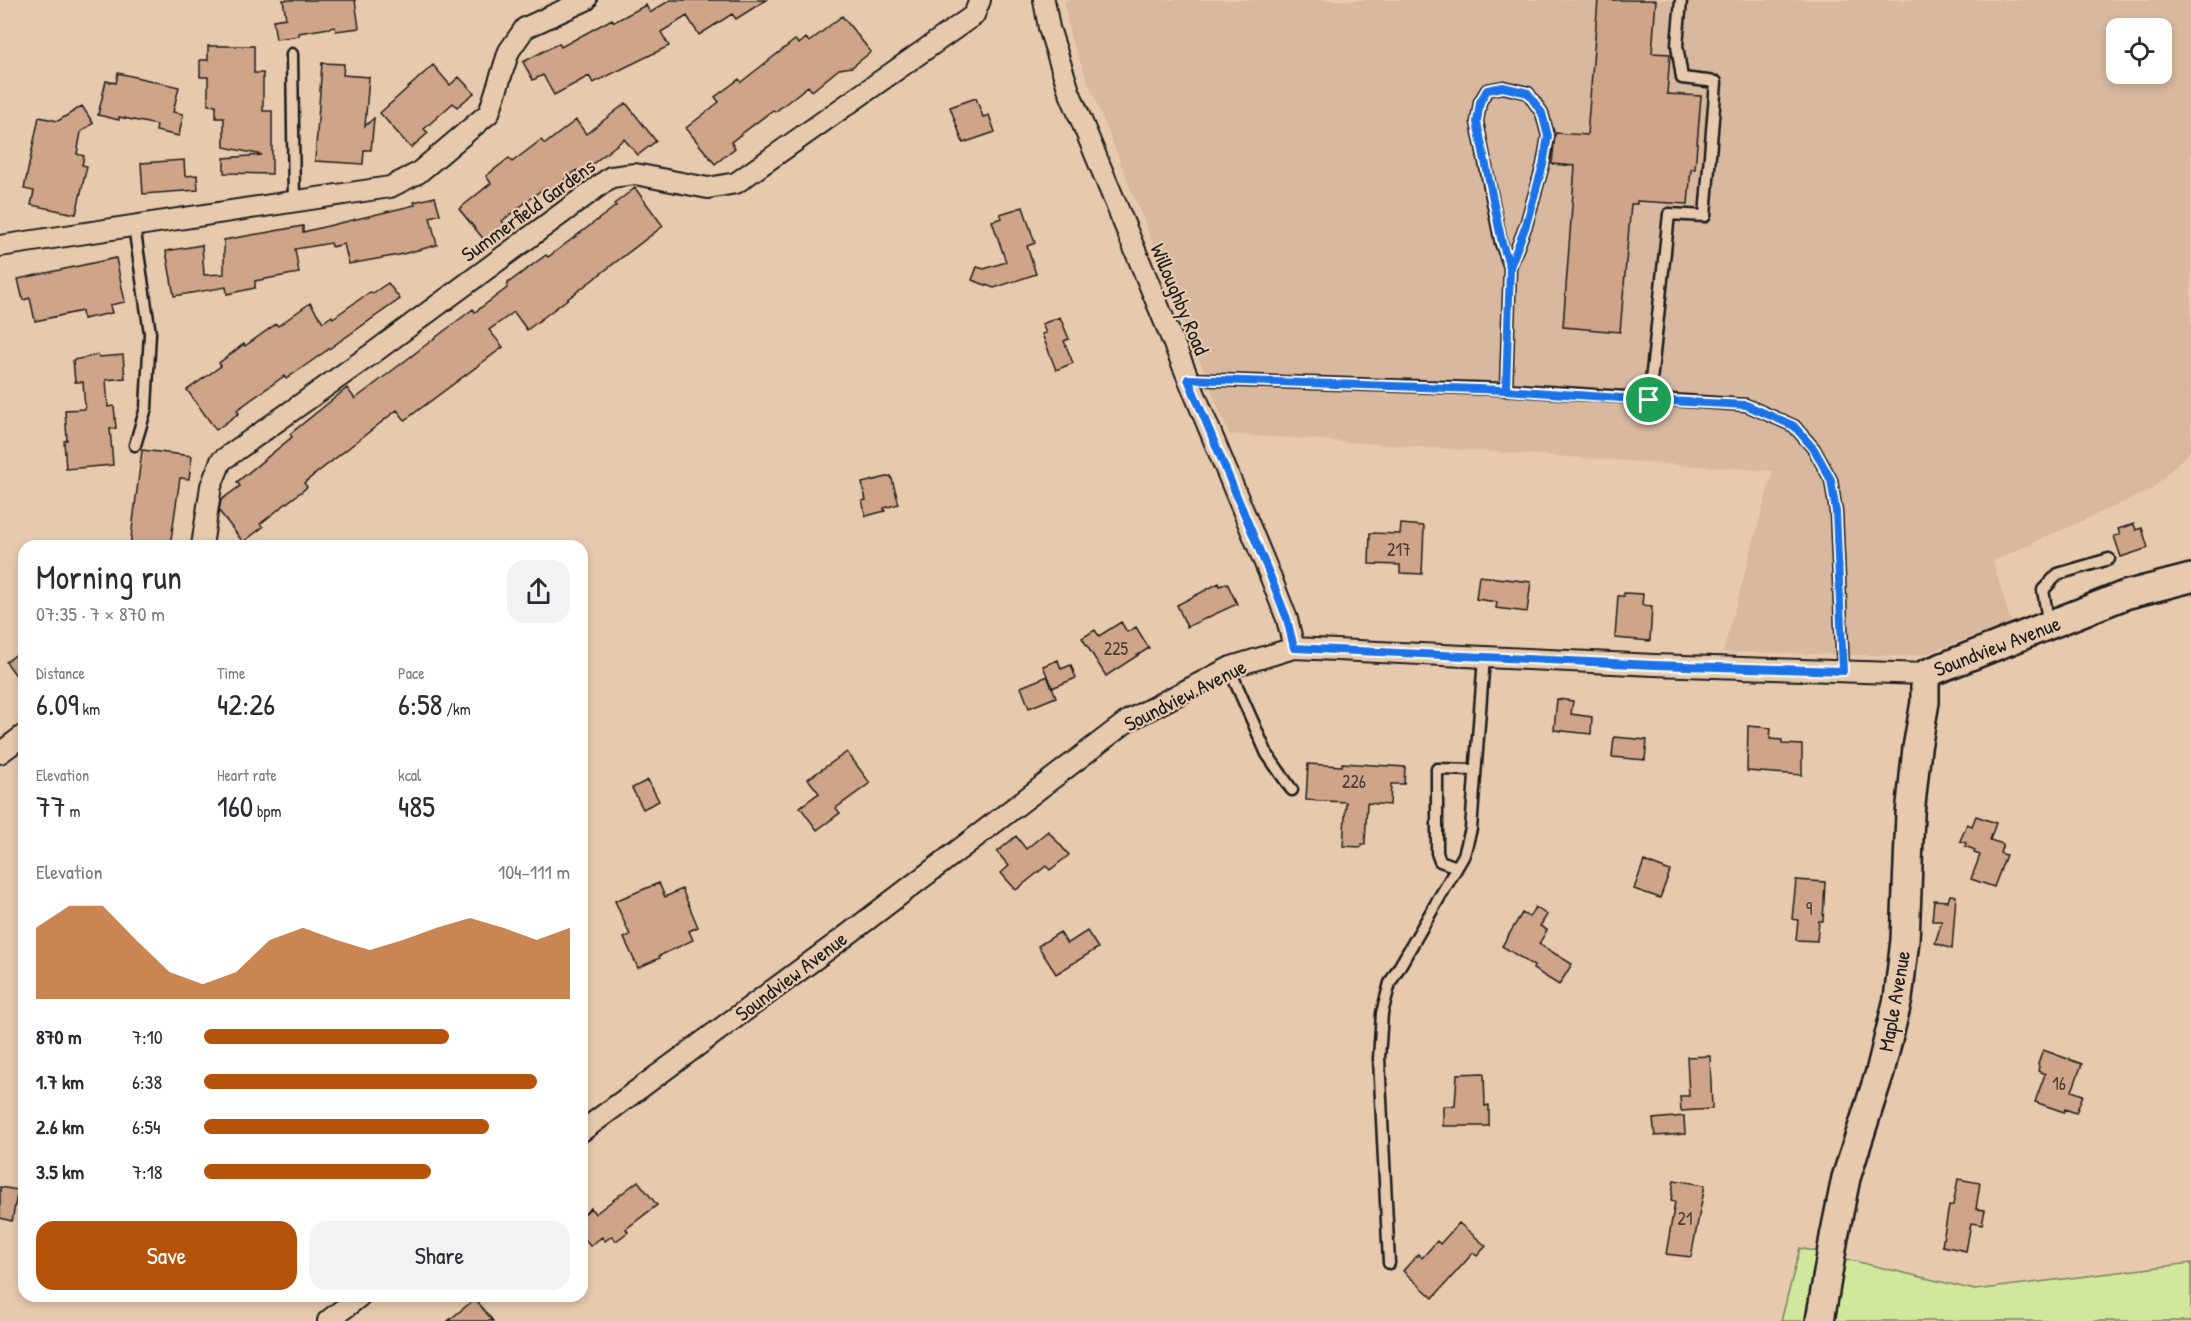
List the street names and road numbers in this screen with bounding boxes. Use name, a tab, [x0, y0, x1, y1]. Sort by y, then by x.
street label: Summerfield Gardens	[455, 152, 601, 268]
street label: Willoughby Road	[1143, 239, 1217, 359]
street label: Soundview Avenue	[1930, 609, 2064, 683]
street label: Soundview Avenue	[1119, 652, 1251, 738]
street label: Soundview Avenue	[729, 924, 853, 1028]
street label: Maple Avenue	[1871, 948, 1917, 1054]

